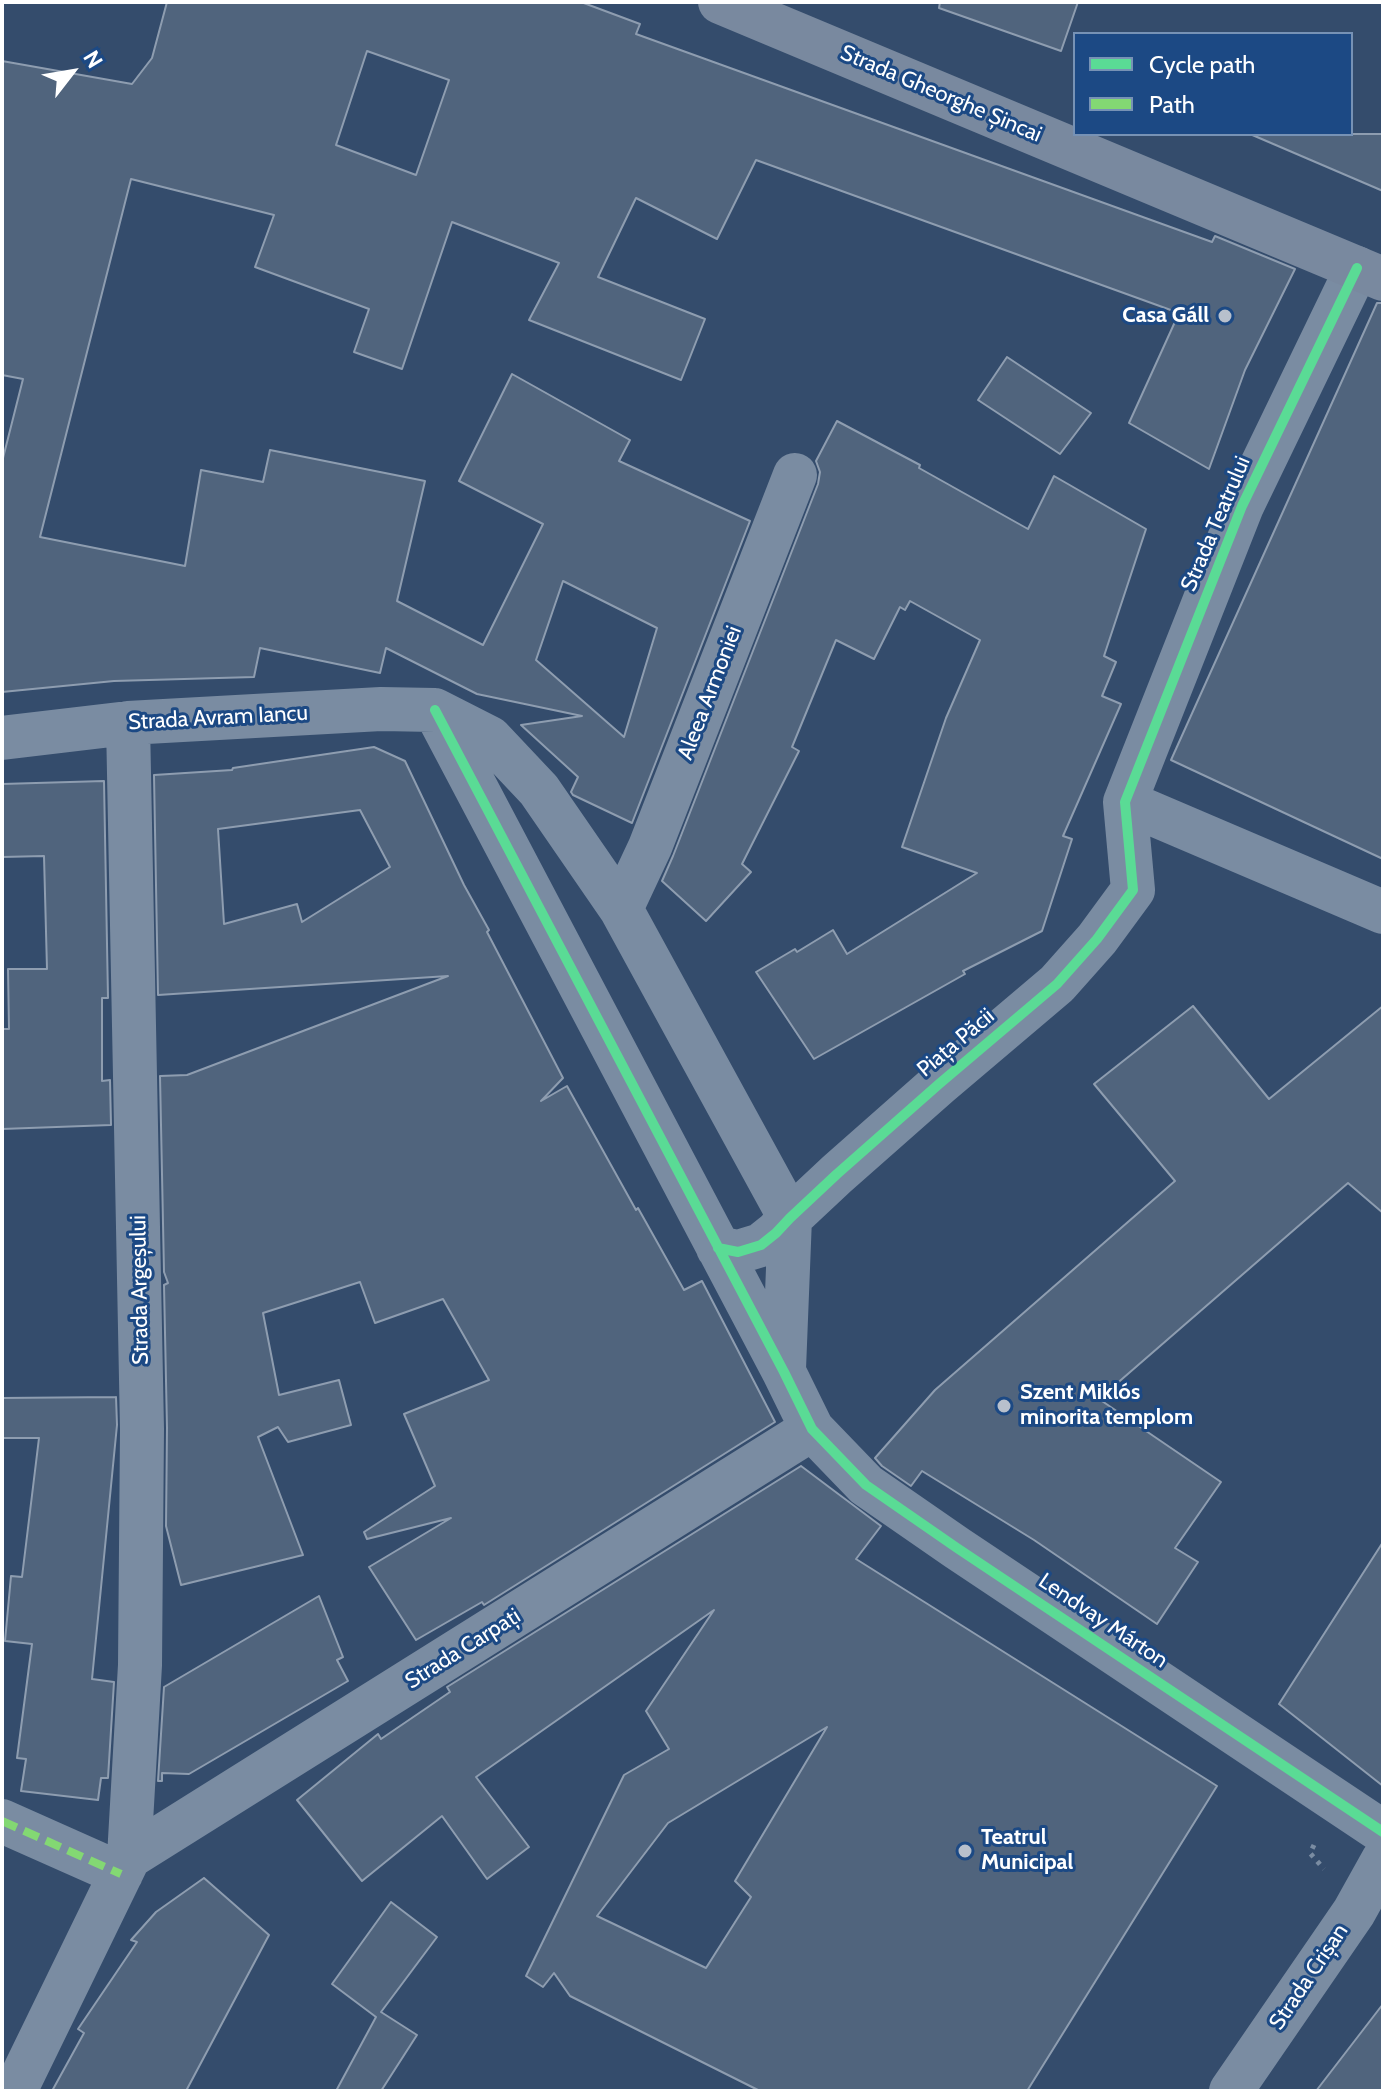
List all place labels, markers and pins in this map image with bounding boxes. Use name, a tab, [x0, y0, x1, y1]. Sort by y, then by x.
place label: Casa Gáll	[1122, 303, 1209, 329]
marker: Casa Gáll	[1216, 307, 1234, 325]
place label: Szent Miklós minorita templom	[1020, 1380, 1193, 1432]
marker: Szent Miklós minorita templom	[995, 1397, 1013, 1415]
place label: Teatrul Municipal	[981, 1825, 1073, 1876]
marker: Teatrul Municipal	[956, 1842, 974, 1860]

